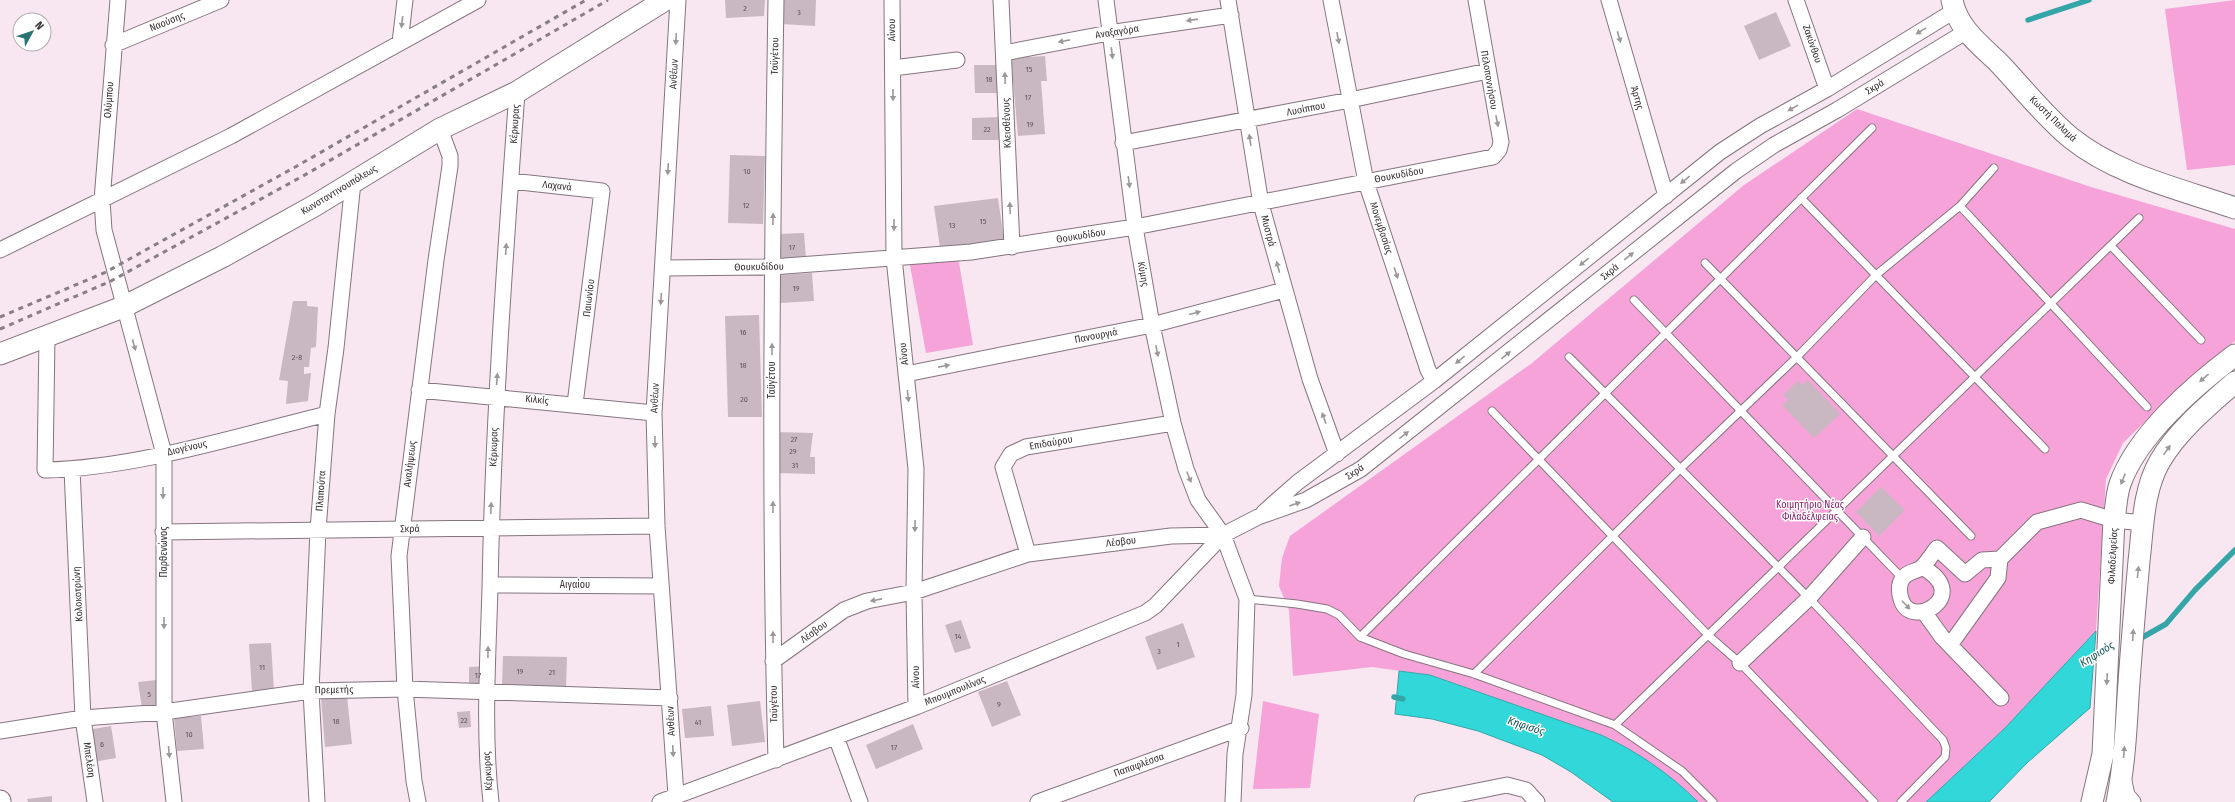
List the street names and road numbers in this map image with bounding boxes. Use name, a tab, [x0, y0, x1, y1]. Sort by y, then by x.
street label: Ναούσης	[147, 8, 187, 34]
street label: Αίνου	[885, 19, 898, 41]
street label: Αναξαγόρα	[1094, 22, 1140, 41]
street label: Ζακύνθου	[1800, 23, 1825, 65]
street label: Ταϋγέτου	[768, 37, 781, 75]
street label: Πελοποννήσου	[1478, 49, 1500, 111]
street label: Ανθέων	[666, 58, 681, 89]
street label: Σκρά	[1863, 76, 1887, 97]
street label: Ολύμπου	[101, 81, 116, 119]
street label: Άρτης	[1628, 85, 1646, 112]
street label: Κωστή Παλαμά	[2027, 93, 2080, 145]
street label: Κλεισθένους	[999, 97, 1014, 148]
street label: Λυσίππου	[1285, 98, 1326, 119]
street label: Κέρκυρας	[507, 103, 522, 144]
street label: Κωνσταντινουπόλεως	[298, 161, 380, 217]
street label: Θουκυδίδου	[1373, 163, 1425, 186]
street label: Λαχανά	[542, 177, 573, 194]
street label: Μονεμβασίας	[1367, 200, 1396, 256]
street label: Μυστρά	[1258, 214, 1279, 248]
street label: Θουκυδίδου	[1055, 225, 1107, 246]
street label: Θουκυδίδου	[734, 260, 784, 273]
street label: Κύμης	[1135, 260, 1152, 288]
street label: Σκρά	[1598, 260, 1621, 283]
street label: Παιωνίου	[580, 278, 597, 318]
street label: Πανουργιά	[1073, 325, 1119, 346]
street label: Αίνου	[896, 342, 911, 366]
street label: Ταϋγέτου	[765, 361, 778, 399]
street label: Ανθέων	[647, 382, 662, 413]
street label: Κιλκίς	[525, 392, 550, 407]
street label: Κέρκυρας	[486, 426, 501, 467]
street label: Επιδαύρου	[1028, 432, 1074, 453]
street label: Διογένους	[166, 436, 209, 458]
street label: Αναλήψεως	[401, 439, 419, 488]
street label: Σκρά	[1343, 461, 1367, 482]
street label: Πλαπούτα	[313, 470, 328, 512]
street label: Σκρά	[400, 522, 420, 535]
street label: Παρθενώνος	[157, 526, 170, 578]
street label: Φιλαδελφείας	[2105, 527, 2121, 584]
street label: Λέσβου	[1105, 533, 1137, 550]
street label: Κολοκοτρώνη	[70, 566, 85, 622]
street label: Αιγαίου	[560, 578, 590, 591]
street label: Λέσβου	[798, 617, 830, 646]
street label: Αίνου	[909, 666, 922, 688]
street label: Μπουμπουλίνας	[923, 672, 988, 709]
street label: Πρεμετής	[315, 684, 354, 696]
street label: Ταϋγέτου	[767, 685, 780, 723]
street label: Ανθέων	[663, 705, 678, 736]
street label: Μπελέση	[81, 741, 98, 779]
street label: Παπαφλέσσα	[1112, 749, 1166, 780]
street label: Κέρκυρας	[480, 750, 495, 791]

